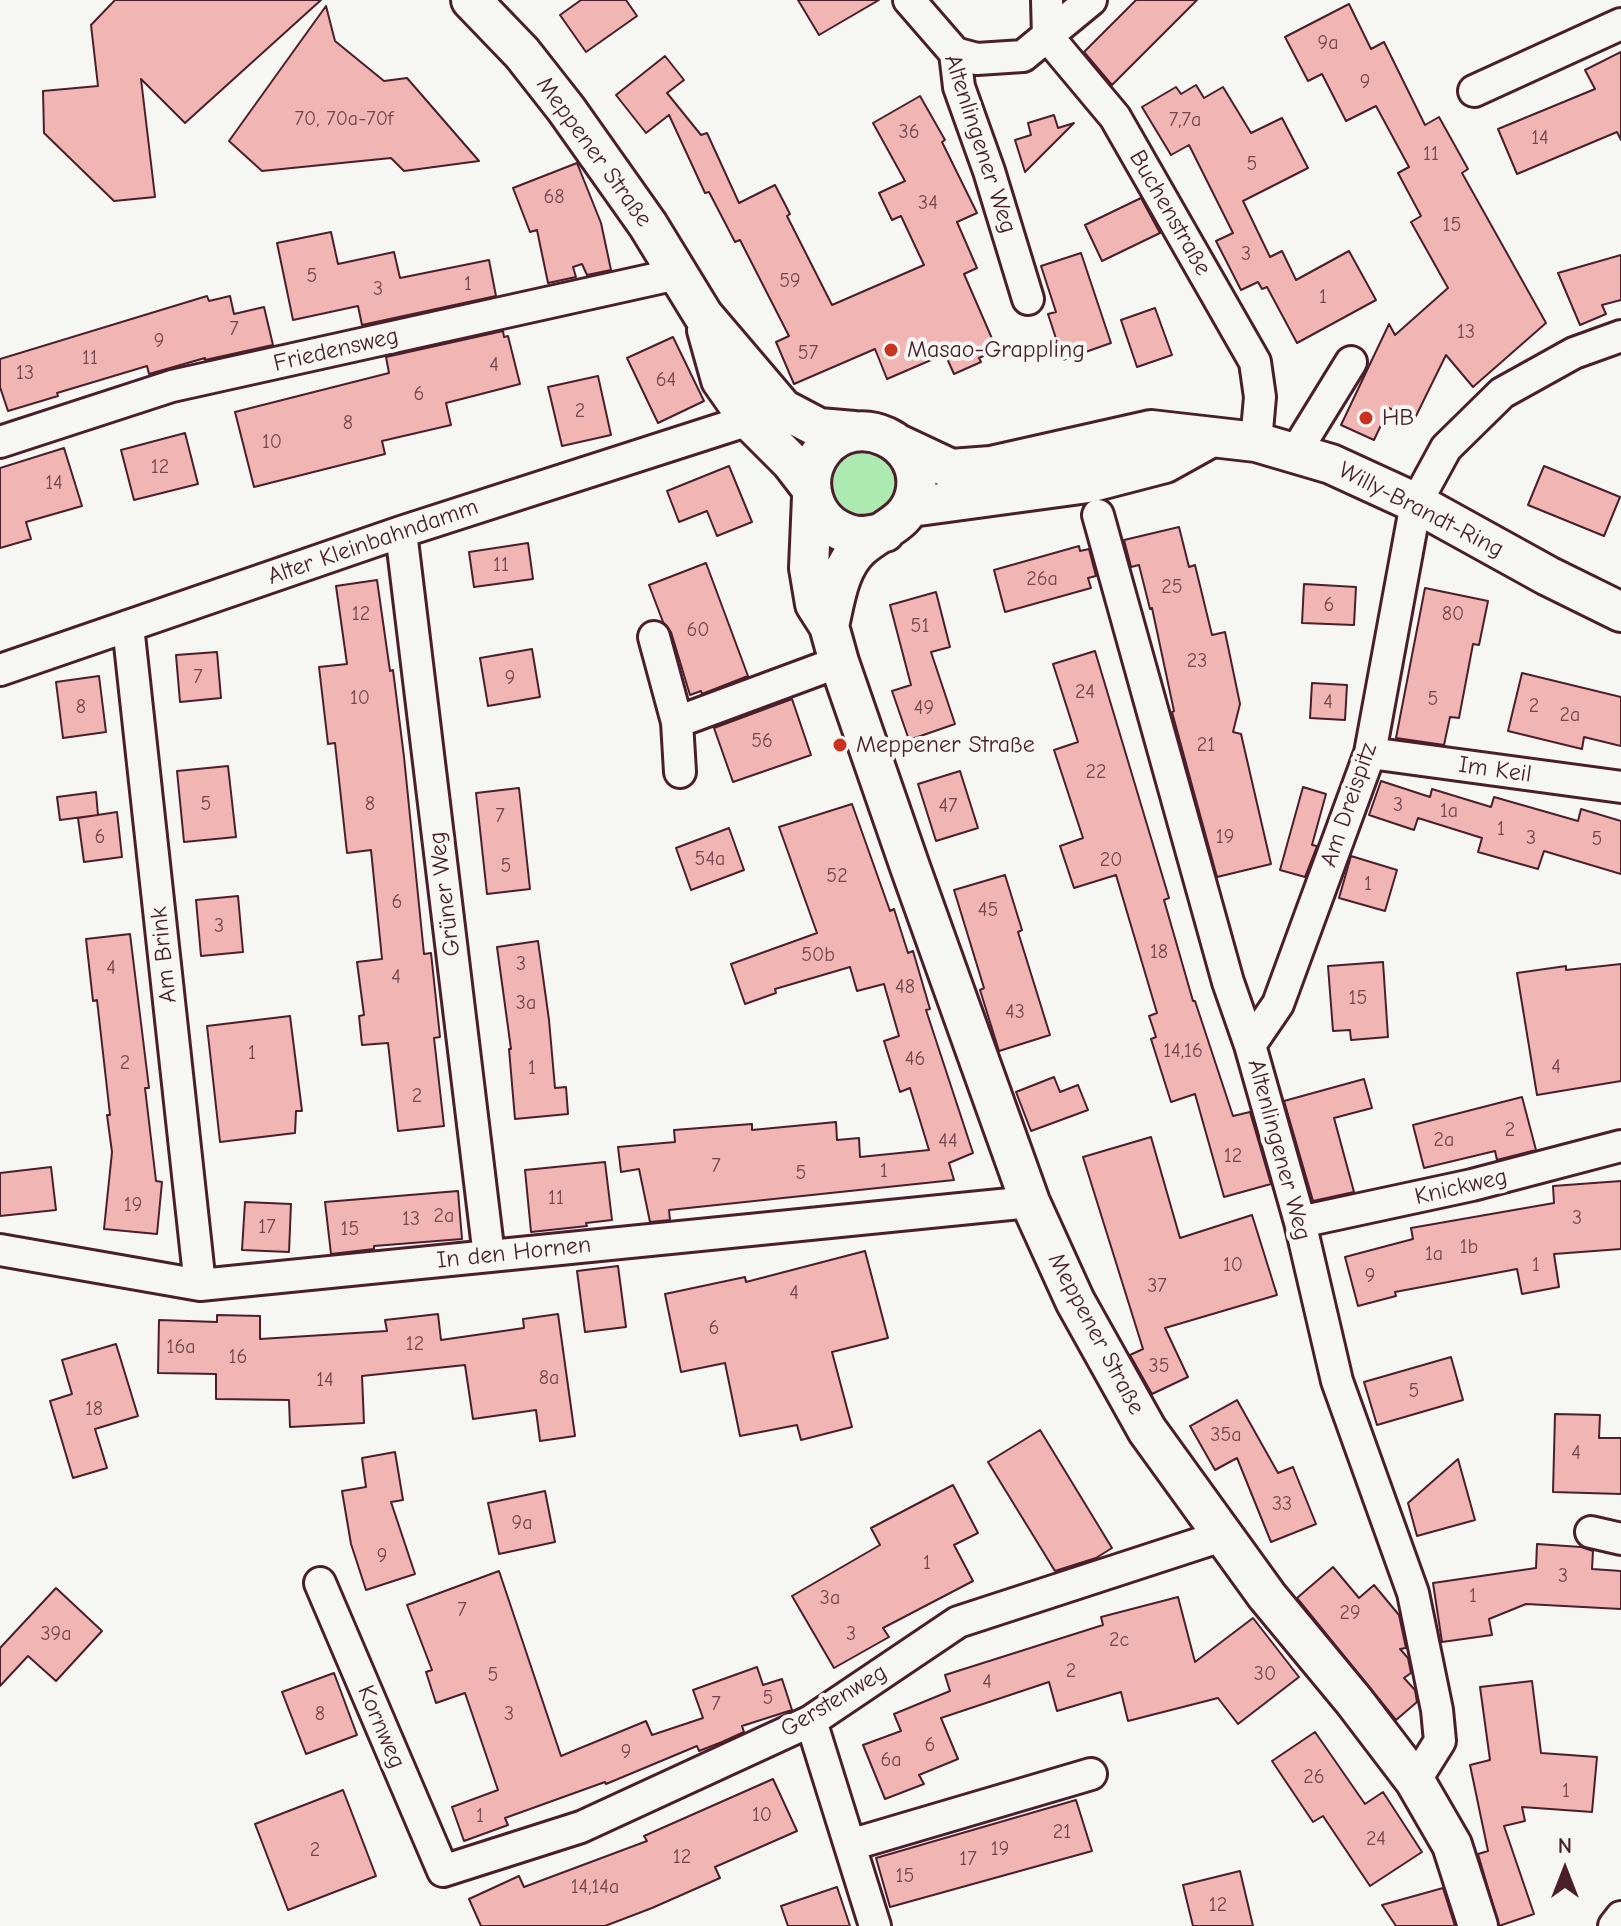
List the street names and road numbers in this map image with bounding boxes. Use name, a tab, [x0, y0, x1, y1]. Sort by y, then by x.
street label: Altenlingener Weg	[938, 51, 1022, 237]
street label: Meppener Straße	[530, 71, 658, 233]
street label: Buchenstraße	[1123, 145, 1217, 281]
street label: Friedensweg	[271, 322, 401, 378]
street label: Willy-Brandt-Ring	[1334, 456, 1508, 564]
street label: Alter Kleinbahndamm	[264, 492, 482, 592]
street label: Am Dreispitz	[1314, 739, 1384, 871]
street label: Im Keil	[1457, 751, 1533, 789]
street label: Grüner Weg	[423, 830, 467, 958]
street label: Am Brink	[145, 905, 183, 1005]
street label: Altenlingener Weg	[1241, 1056, 1317, 1244]
street label: Knickweg	[1412, 1162, 1510, 1212]
street label: In den Hornen	[435, 1231, 593, 1275]
street label: Meppener Straße	[1041, 1248, 1151, 1420]
street label: Gerstenweg	[776, 1658, 892, 1744]
street label: Kornweg	[351, 1681, 411, 1773]

